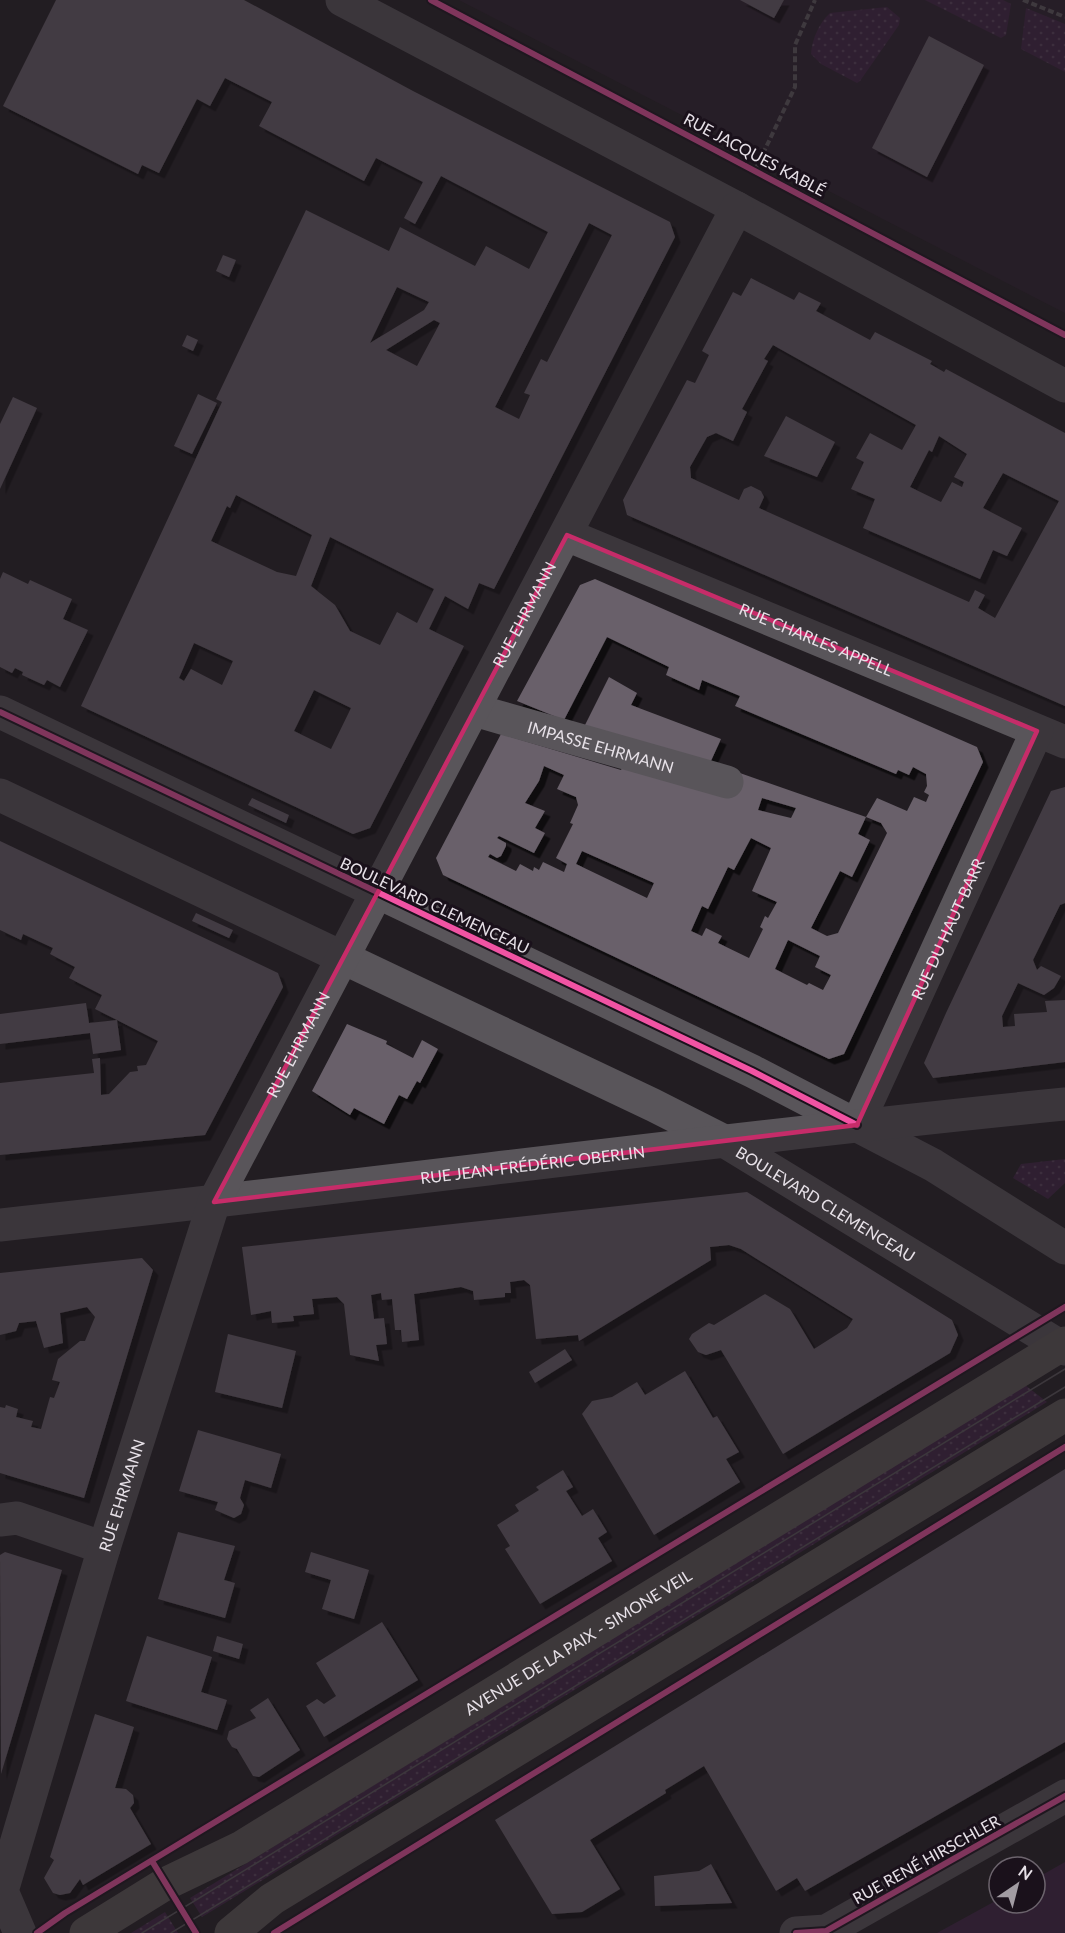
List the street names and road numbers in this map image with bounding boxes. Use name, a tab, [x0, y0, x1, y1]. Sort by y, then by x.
street label: RUE JACQUES KABLÉ	[681, 109, 829, 199]
street label: RUE EHRMANN	[488, 558, 559, 670]
street label: RUE CHARLES APPELL	[737, 598, 896, 679]
street label: IMPASSE EHRMANN	[526, 716, 676, 776]
street label: BOULEVARD CLEMENCEAU	[338, 853, 532, 957]
street label: RUE DU HAUT-BARR	[906, 855, 987, 1002]
street label: RUE EHRMANN	[261, 988, 333, 1100]
street label: RUE JEAN-FRÉDÉRIC OBERLIN	[419, 1141, 646, 1187]
street label: BOULEVARD CLEMENCEAU	[733, 1141, 919, 1265]
street label: RUE EHRMANN	[94, 1437, 148, 1554]
street label: AVENUE DE LA PAIX - SIMONE VEIL	[461, 1565, 695, 1718]
street label: RUE RENÉ HIRSCHLER	[849, 1811, 1003, 1907]

